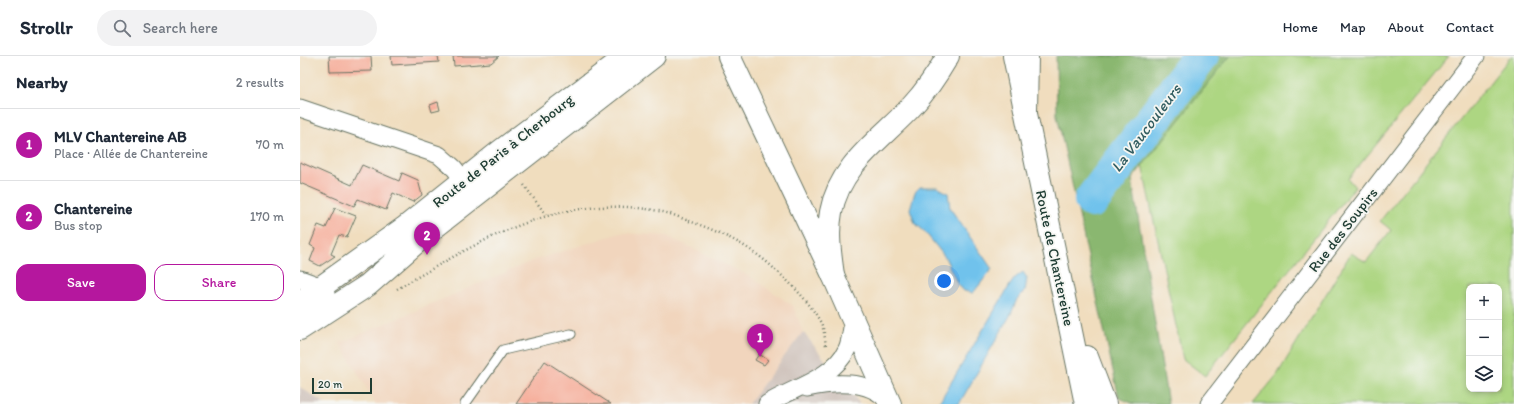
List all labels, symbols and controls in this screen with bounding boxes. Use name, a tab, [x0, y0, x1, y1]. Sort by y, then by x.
search box	[97, 10, 377, 46]
text: Strollr	[20, 16, 73, 39]
icon: search	[111, 17, 133, 39]
text: Search here	[143, 19, 218, 37]
text: Home	[1283, 19, 1318, 36]
text: Map	[1340, 19, 1366, 36]
text: About	[1388, 19, 1424, 36]
text: Contact	[1446, 19, 1494, 36]
text: Nearby	[16, 72, 68, 92]
text: 2 results	[236, 75, 284, 90]
water label: La Vaucouleurs	[1107, 80, 1186, 176]
street label: Route de Paris à Cherbourg	[429, 90, 577, 212]
text: MLV Chantereine AB	[54, 128, 187, 146]
text: 1	[26, 137, 32, 152]
text: 70 m	[256, 137, 284, 152]
text: Place · Allée de Chantereine	[54, 146, 208, 161]
street label: Rue des Soupirs	[1304, 184, 1382, 276]
street label: Route de Chantereine	[1032, 188, 1078, 328]
text: Chantereine	[54, 200, 132, 218]
text: 2	[26, 209, 32, 224]
text: 170 m	[250, 209, 284, 224]
text: Bus stop	[54, 218, 102, 233]
pin: 2	[414, 222, 440, 255]
button: Save	[16, 264, 146, 301]
button: Share	[154, 264, 284, 301]
your location	[934, 271, 954, 291]
map controls	[1466, 284, 1502, 392]
button: +	[1466, 284, 1502, 320]
button: −	[1466, 320, 1502, 356]
pin: 1	[747, 324, 773, 357]
button: layers	[1466, 356, 1502, 392]
scale bar	[312, 376, 372, 395]
text: 20 m	[318, 378, 342, 391]

